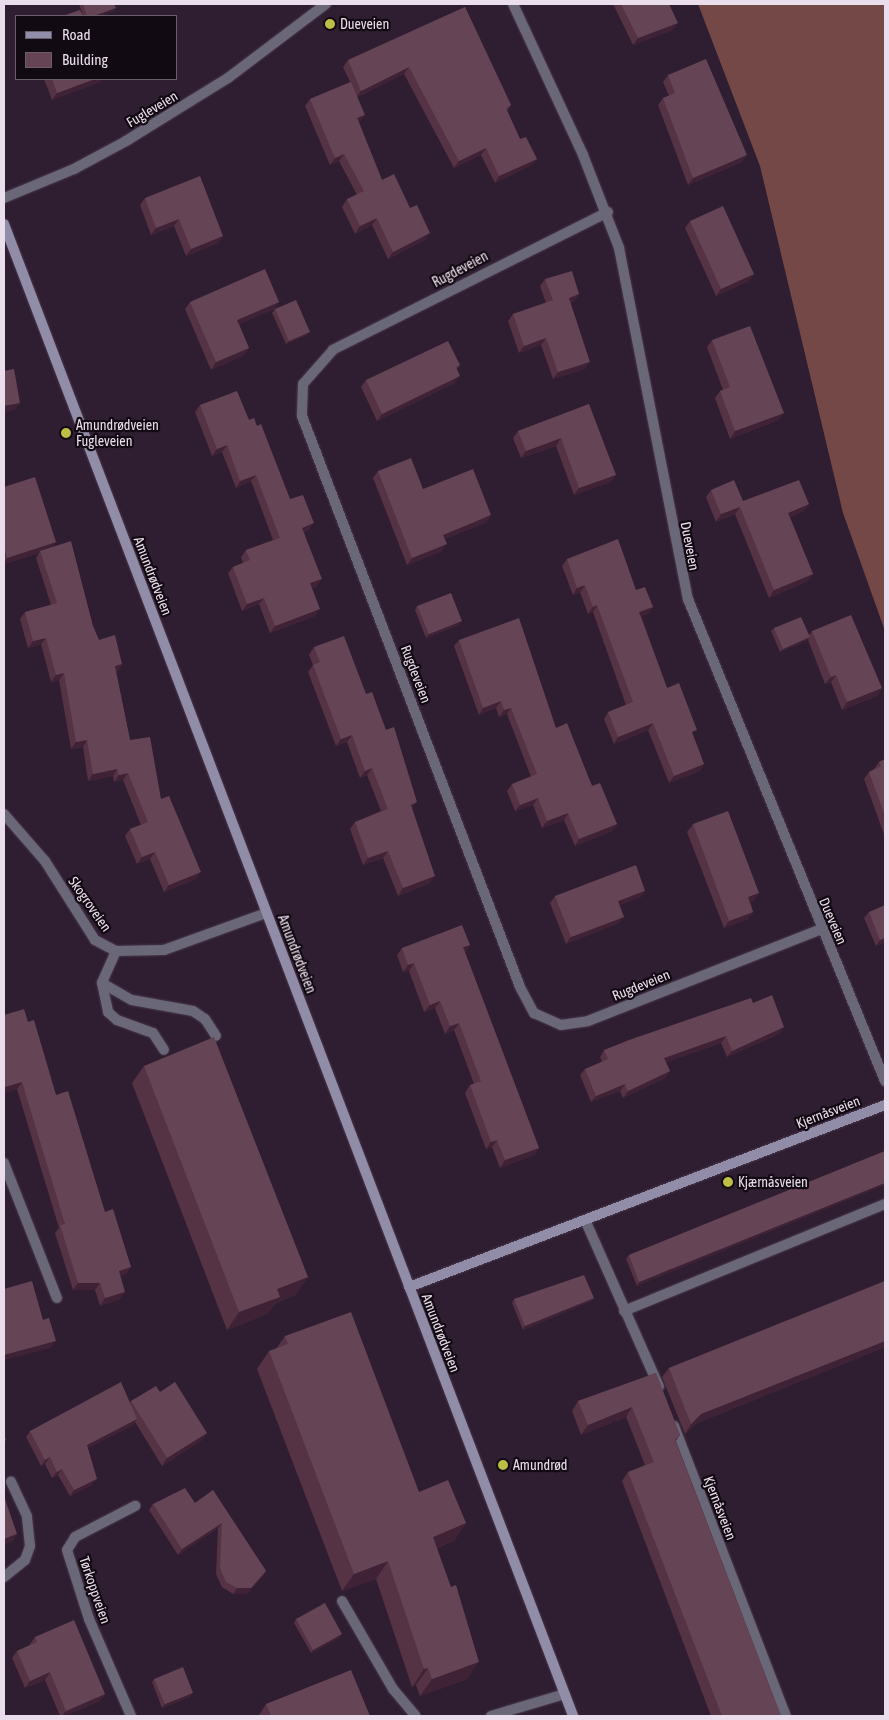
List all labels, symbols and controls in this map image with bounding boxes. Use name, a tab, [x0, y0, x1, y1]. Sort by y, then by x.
legend	[15, 15, 178, 80]
place label: Dueveien	[340, 16, 389, 32]
marker: Dueveien	[324, 18, 336, 30]
text: Road	[62, 26, 91, 43]
text: Building	[62, 51, 108, 68]
street label: Fugleveien	[123, 87, 181, 131]
street label: Rugdeveien	[429, 247, 491, 291]
place label: Amundrødveien Fugleveien	[76, 417, 159, 450]
marker: Amundrødveien Fugleveien	[60, 427, 72, 439]
street label: Dueveien	[677, 520, 703, 572]
street label: Amundrødveien	[130, 534, 176, 618]
street label: Rugdeveien	[397, 643, 435, 705]
street label: Skogroveien	[65, 873, 115, 935]
street label: Dueveien	[816, 895, 850, 947]
street label: Amundrødveien	[274, 912, 320, 996]
street label: Rugdeveien	[610, 966, 672, 1004]
street label: Kjernåsveien	[794, 1092, 862, 1132]
place label: Kjærnåsveien	[738, 1174, 808, 1190]
marker: Kjærnåsveien	[722, 1176, 734, 1188]
street label: Amundrødveien	[418, 1291, 464, 1375]
place label: Amundrød	[513, 1457, 567, 1473]
marker: Amundrød	[497, 1459, 509, 1471]
street label: Kjernåsveien	[700, 1474, 740, 1542]
street label: Tørkoppveien	[76, 1554, 114, 1626]

